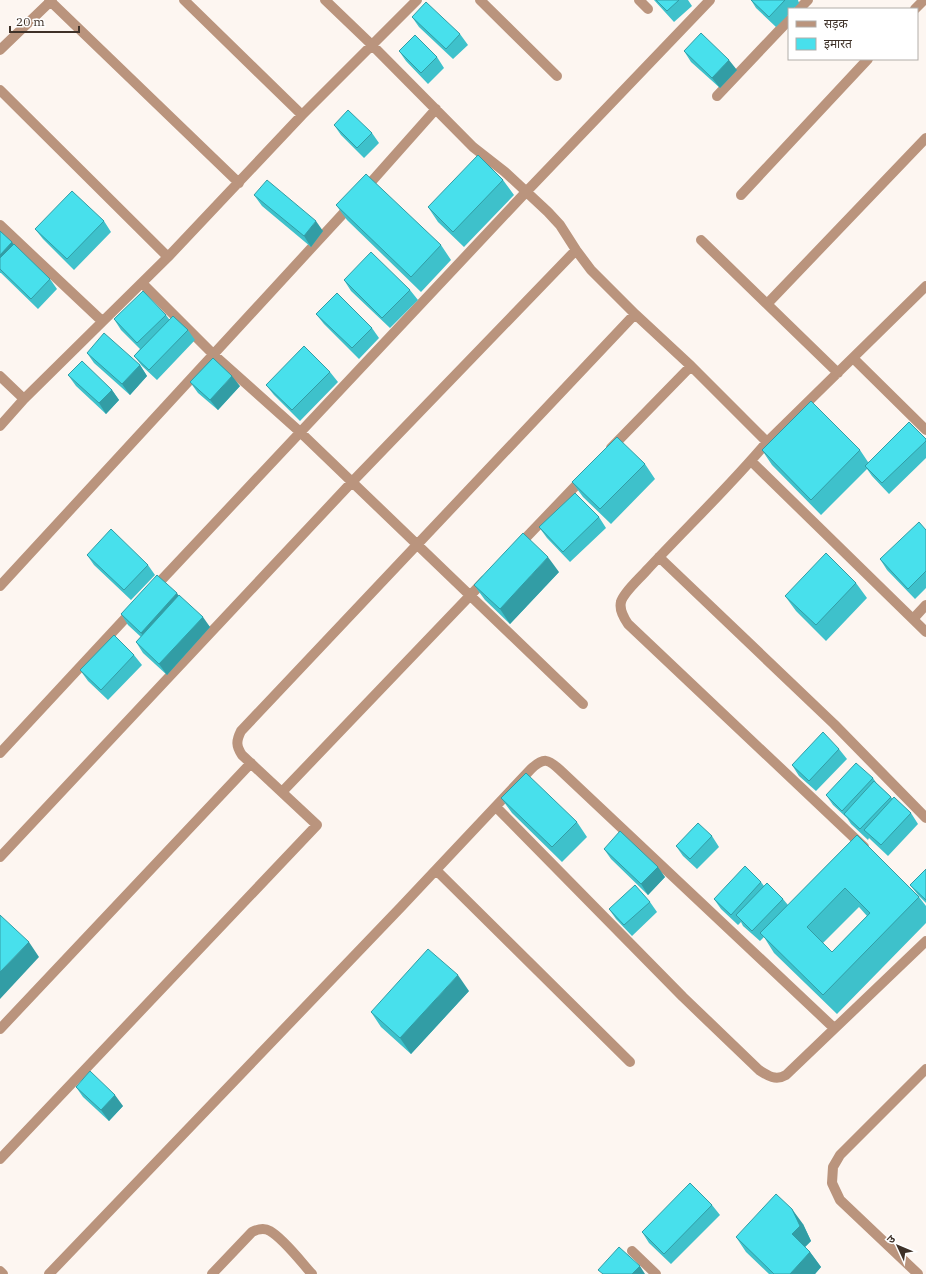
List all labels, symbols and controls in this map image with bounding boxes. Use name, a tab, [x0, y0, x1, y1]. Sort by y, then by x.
scale bar	[10, 8, 79, 34]
legend	[788, 8, 918, 60]
text: 20 m	[16, 14, 45, 29]
text: सड़क	[824, 16, 849, 31]
text: इमारत	[824, 36, 853, 51]
north arrow	[878, 1226, 918, 1266]
text: उ	[884, 1231, 898, 1246]

